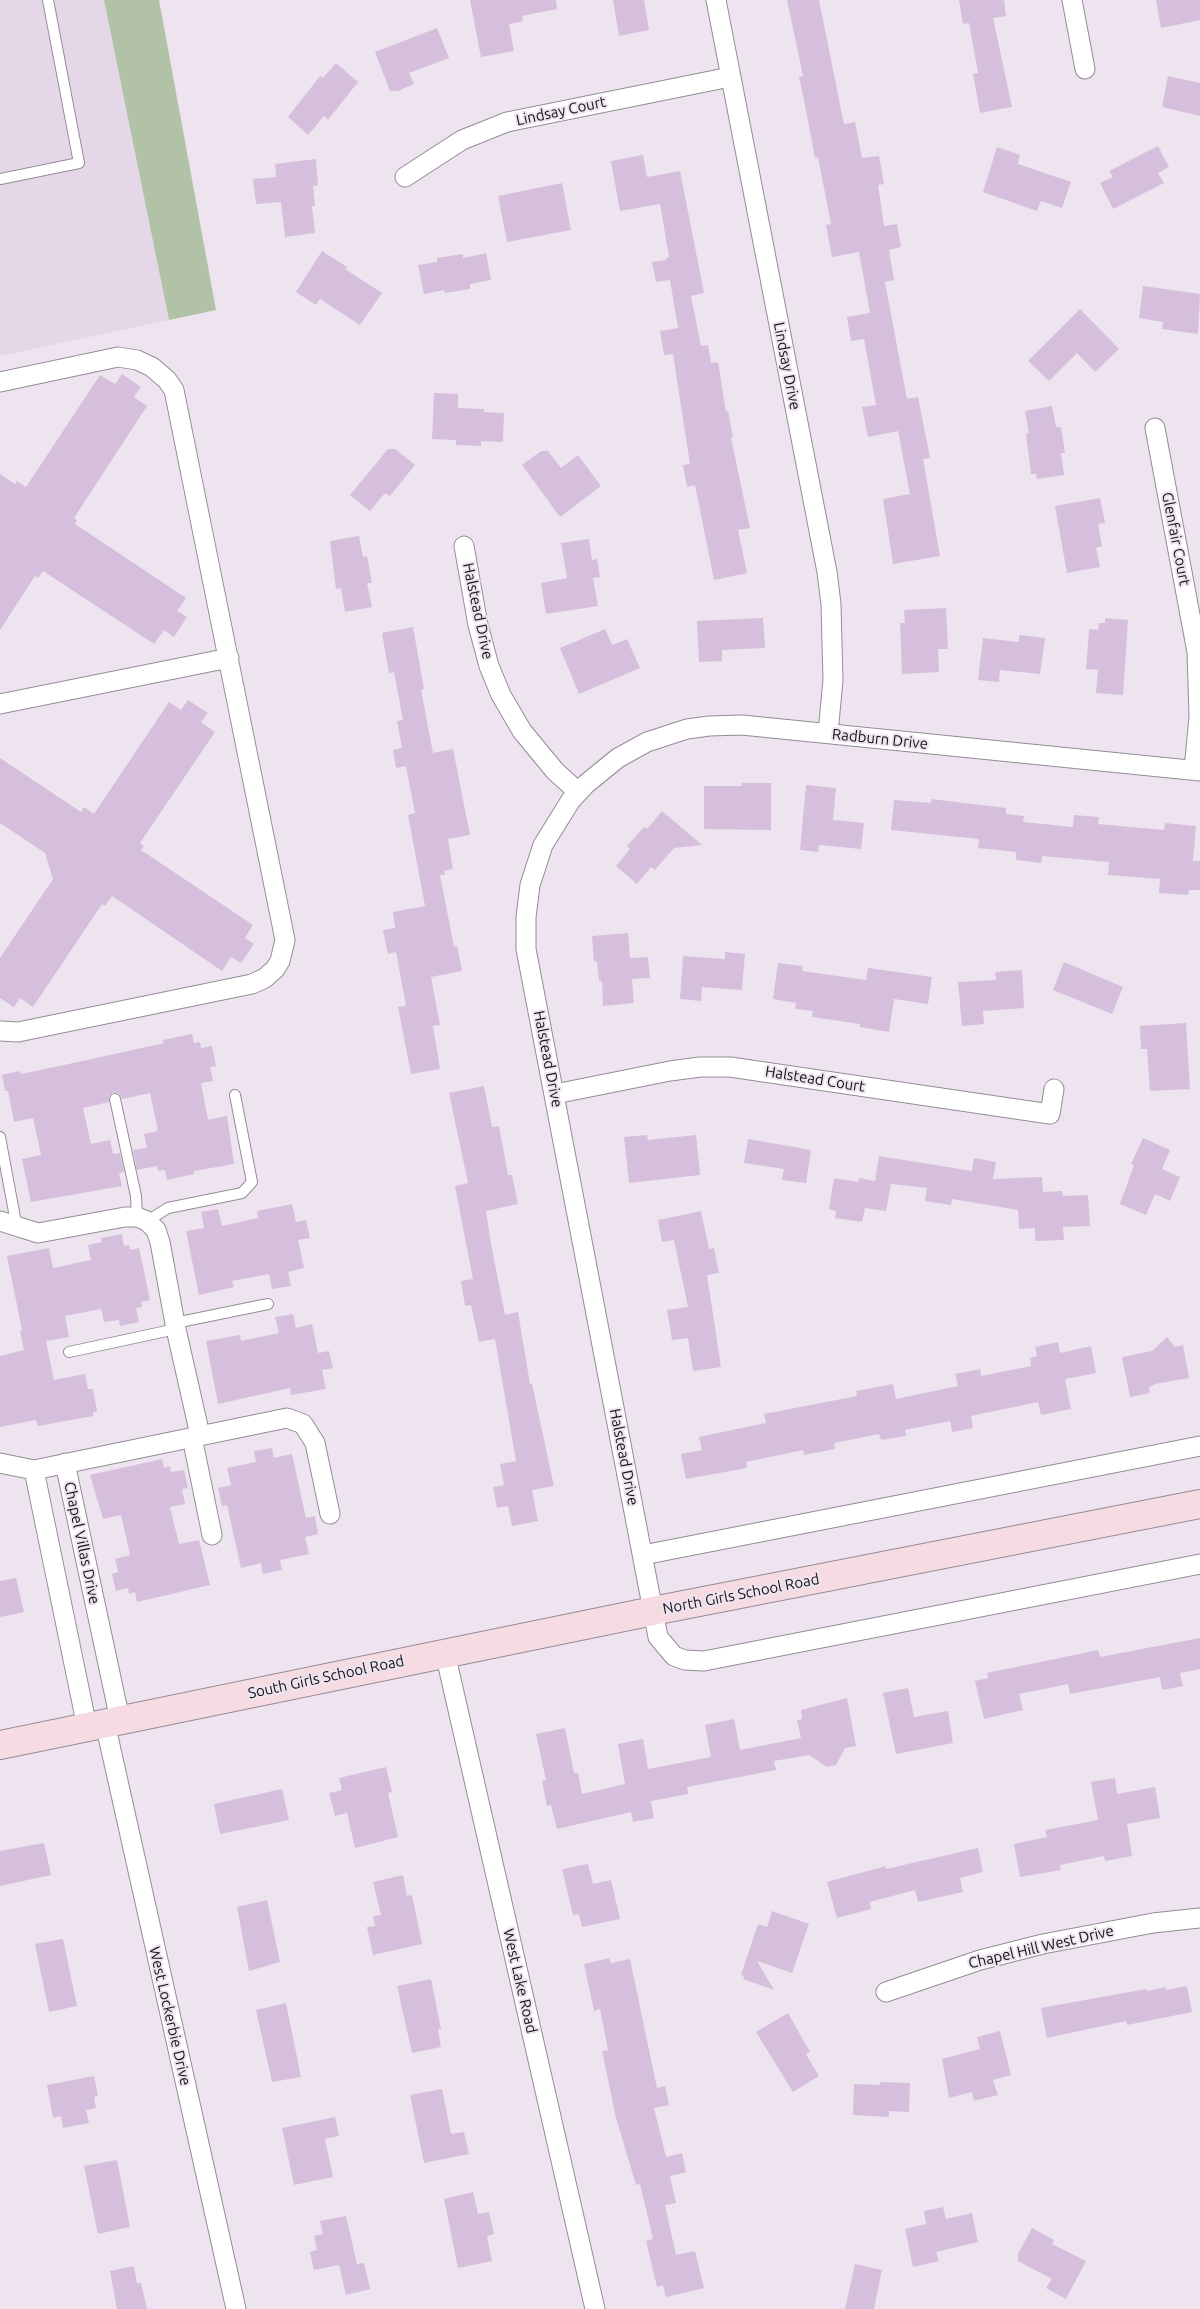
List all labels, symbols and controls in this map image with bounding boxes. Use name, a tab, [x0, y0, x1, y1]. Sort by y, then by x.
street label: Lindsay Court	[514, 93, 608, 129]
street label: Lindsay Drive	[770, 321, 804, 411]
street label: Glenfair Court	[1158, 491, 1194, 587]
street label: Halstead Drive	[459, 561, 497, 661]
street label: Radburn Drive	[831, 725, 929, 753]
street label: Halstead Drive	[530, 1009, 566, 1109]
street label: Halstead Court	[764, 1062, 866, 1096]
street label: Halstead Drive	[606, 1407, 642, 1507]
street label: Chapel Villas Drive	[60, 1480, 104, 1606]
street label: North Girls School Road	[661, 1570, 821, 1618]
street label: South Girls School Road	[246, 1652, 406, 1702]
street label: Chapel Hill West Drive	[967, 1922, 1115, 1972]
street label: West Lake Road	[499, 1927, 541, 2035]
street label: West Lockerbie Drive	[145, 1945, 195, 2087]

